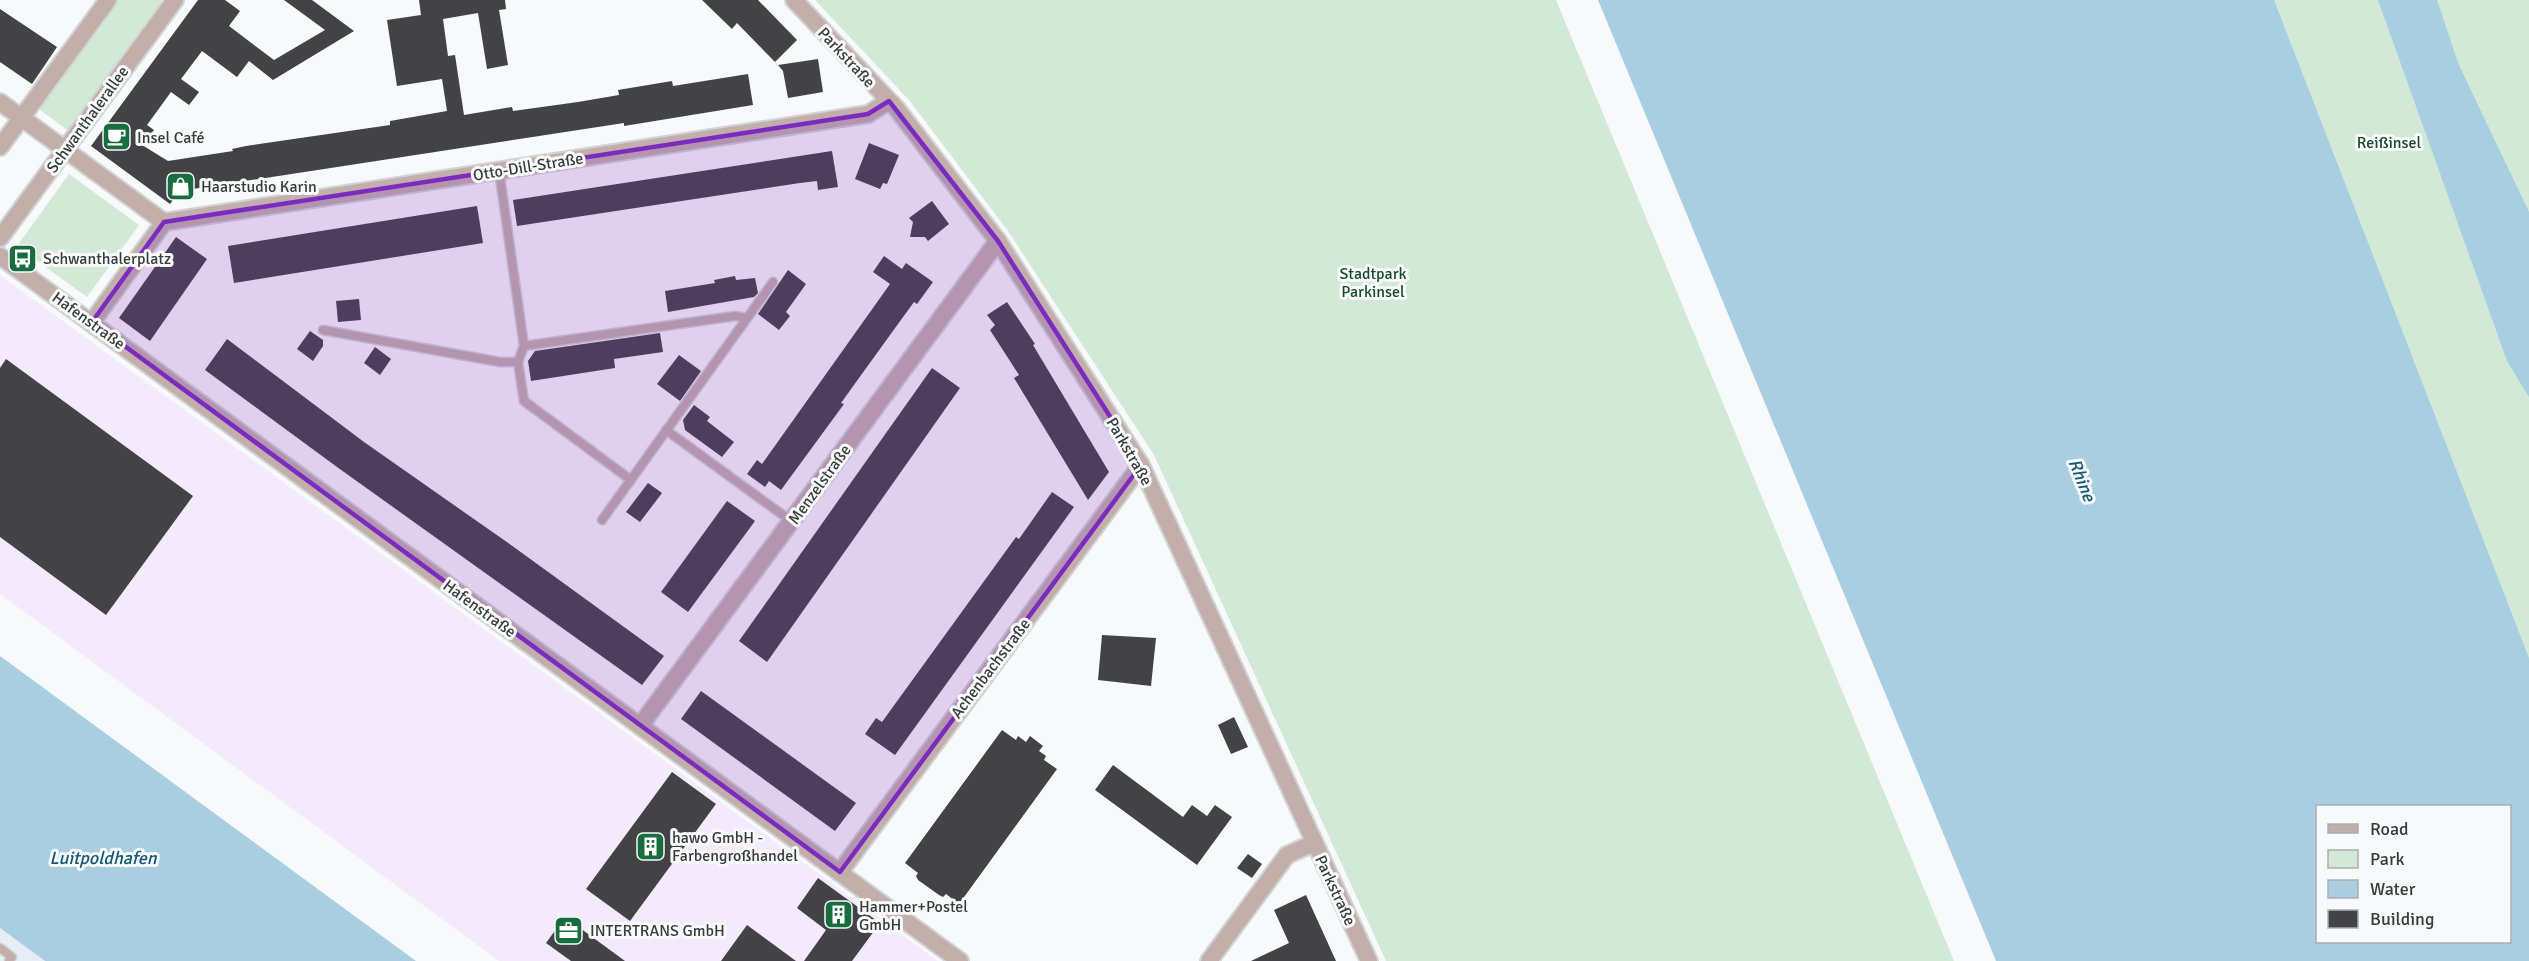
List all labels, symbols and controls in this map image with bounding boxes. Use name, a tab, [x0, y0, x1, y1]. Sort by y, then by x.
street label: Parkstraße	[813, 23, 879, 92]
street label: Schwanthalerallee	[42, 62, 133, 177]
cafe icon: Insel Café	[100, 121, 132, 153]
place label: Insel Café	[137, 128, 205, 148]
park label: Reißinsel	[2357, 133, 2422, 153]
street label: Otto-Dill-Straße	[472, 148, 585, 186]
shop icon: Haarstudio Karin	[164, 170, 196, 202]
place label: Haarstudio Karin	[201, 177, 317, 197]
bus stop icon: Schwanthalerplatz	[6, 242, 38, 274]
place label: Schwanthalerplatz	[43, 249, 171, 269]
park label: Stadtpark Parkinsel	[1339, 264, 1407, 302]
street label: Hafenstraße	[48, 288, 129, 354]
street label: Parkstraße	[1102, 414, 1157, 489]
street label: Menzelstraße	[784, 441, 855, 528]
water label: Rhine	[2063, 455, 2101, 506]
street label: Hafenstraße	[439, 576, 520, 642]
street label: Achenbachstraße	[947, 615, 1035, 723]
legend	[2316, 805, 2511, 943]
text: Road	[2370, 818, 2409, 840]
place label: hawo GmbH - Farbengroßhandel	[672, 828, 798, 866]
building icon: hawo GmbH - Farbengroßhandel	[635, 830, 667, 862]
water label: Luitpoldhafen	[49, 847, 158, 869]
text: Park	[2370, 848, 2405, 870]
street label: Parkstraße	[1310, 852, 1360, 929]
text: Water	[2370, 878, 2416, 900]
place label: Hammer+Postel GmbH	[859, 897, 968, 935]
building icon: Hammer+Postel GmbH	[822, 899, 854, 931]
text: Building	[2370, 908, 2434, 930]
office icon: INTERTRANS GmbH	[553, 914, 585, 946]
place label: INTERTRANS GmbH	[590, 921, 725, 941]

